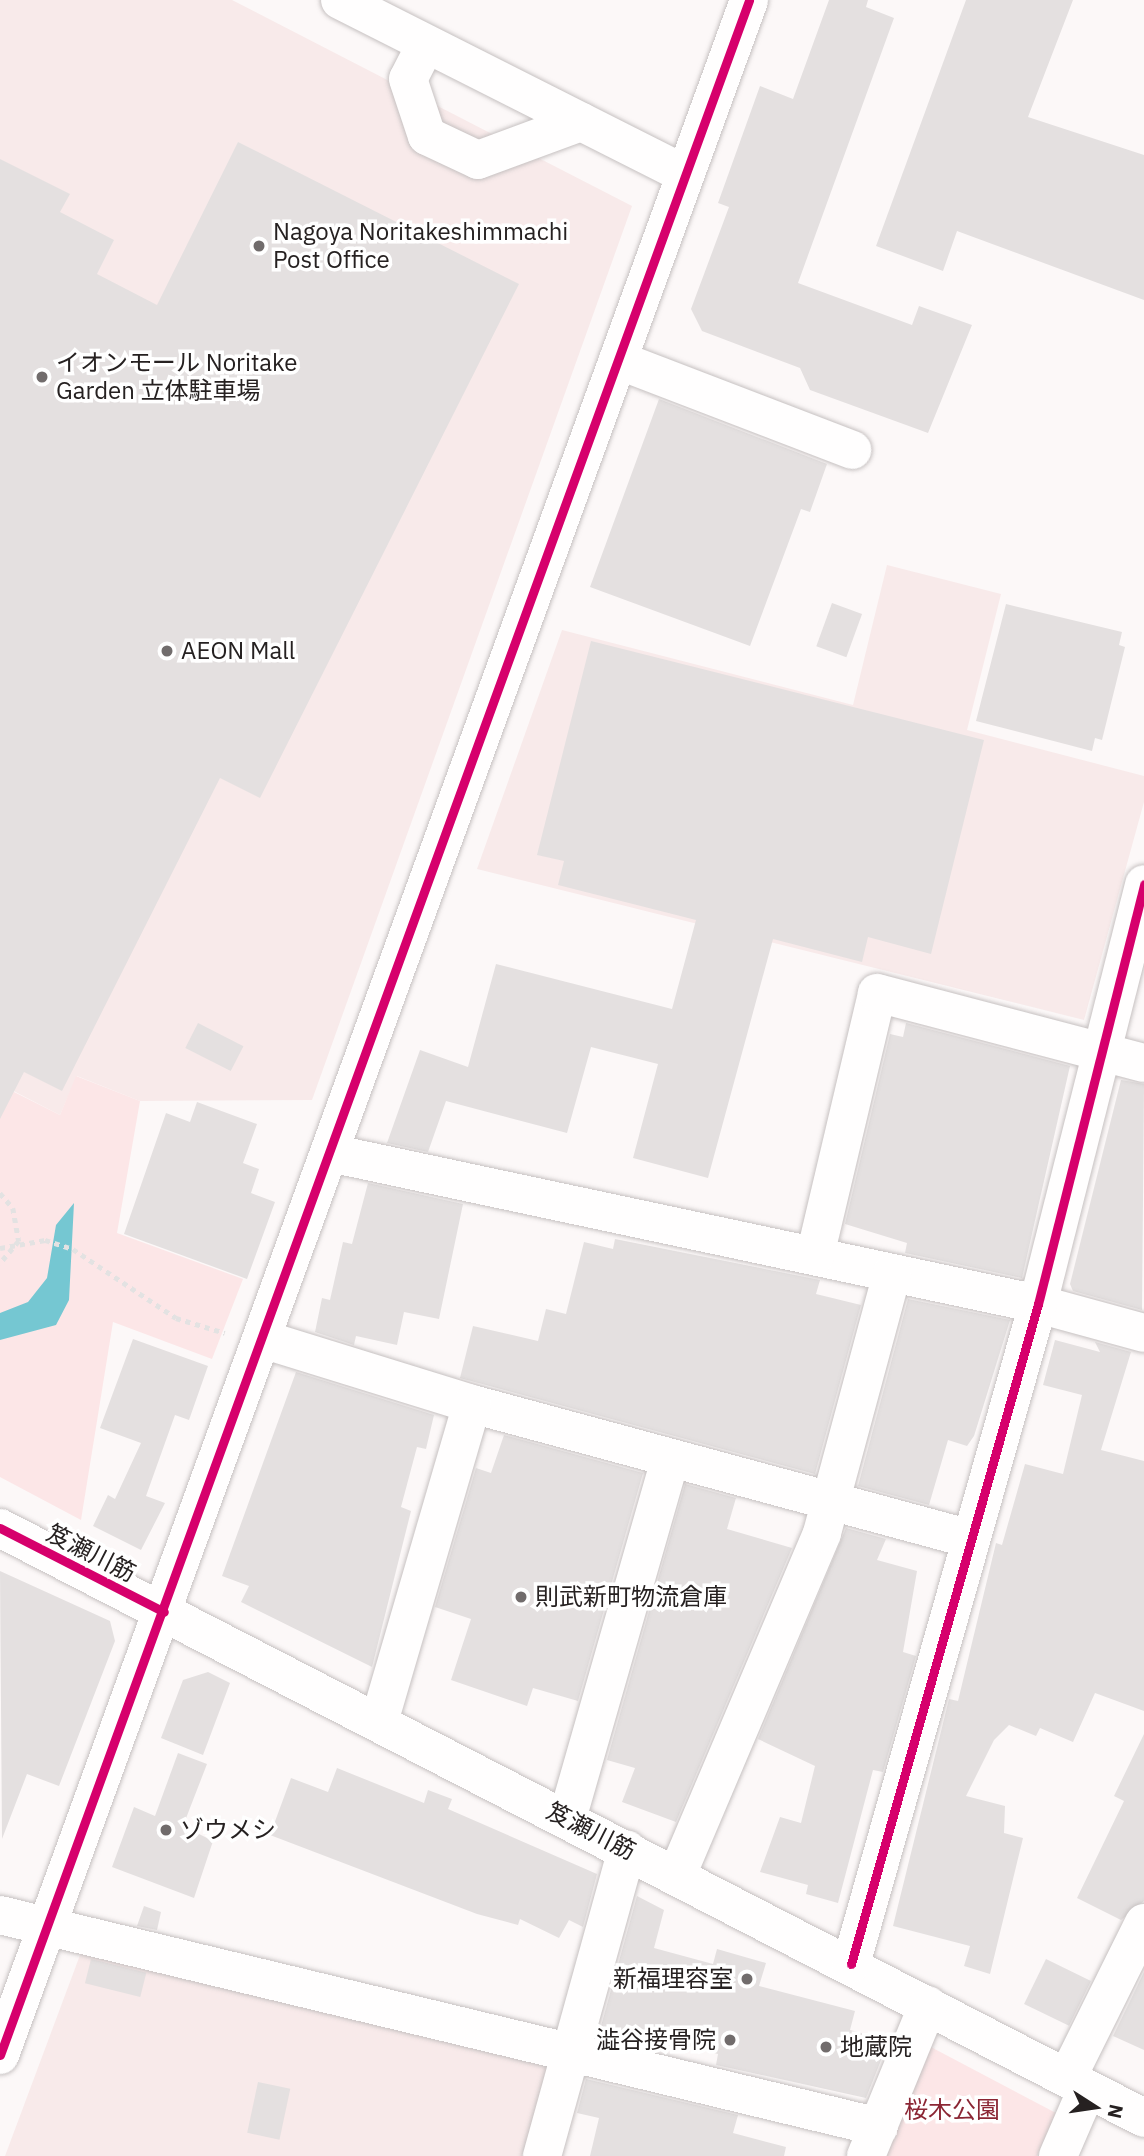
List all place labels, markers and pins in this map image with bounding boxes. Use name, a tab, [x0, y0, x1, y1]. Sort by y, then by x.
place label: Nagoya Noritakeshimmachi Post Office	[273, 218, 568, 274]
marker: Nagoya Noritakeshimmachi Post Office	[251, 238, 267, 254]
place label: イオンモール Noritake Garden 立体駐車場	[56, 349, 298, 405]
marker: イオンモール Noritake Garden 立体駐車場	[34, 369, 50, 385]
place label: AEON Mall	[181, 637, 295, 665]
marker: AEON Mall	[159, 643, 175, 659]
place label: 則武新町物流倉庫	[535, 1583, 727, 1611]
marker: 則武新町物流倉庫	[513, 1589, 529, 1605]
place label: ゾウメシ	[180, 1816, 276, 1844]
marker: ゾウメシ	[158, 1822, 174, 1838]
place label: 新福理容室	[613, 1965, 733, 1993]
marker: 新福理容室	[739, 1971, 755, 1987]
place label: 澁谷接骨院	[596, 2026, 716, 2054]
marker: 澁谷接骨院	[722, 2032, 738, 2048]
place label: 地蔵院	[840, 2033, 912, 2061]
marker: 地蔵院	[818, 2039, 834, 2055]

